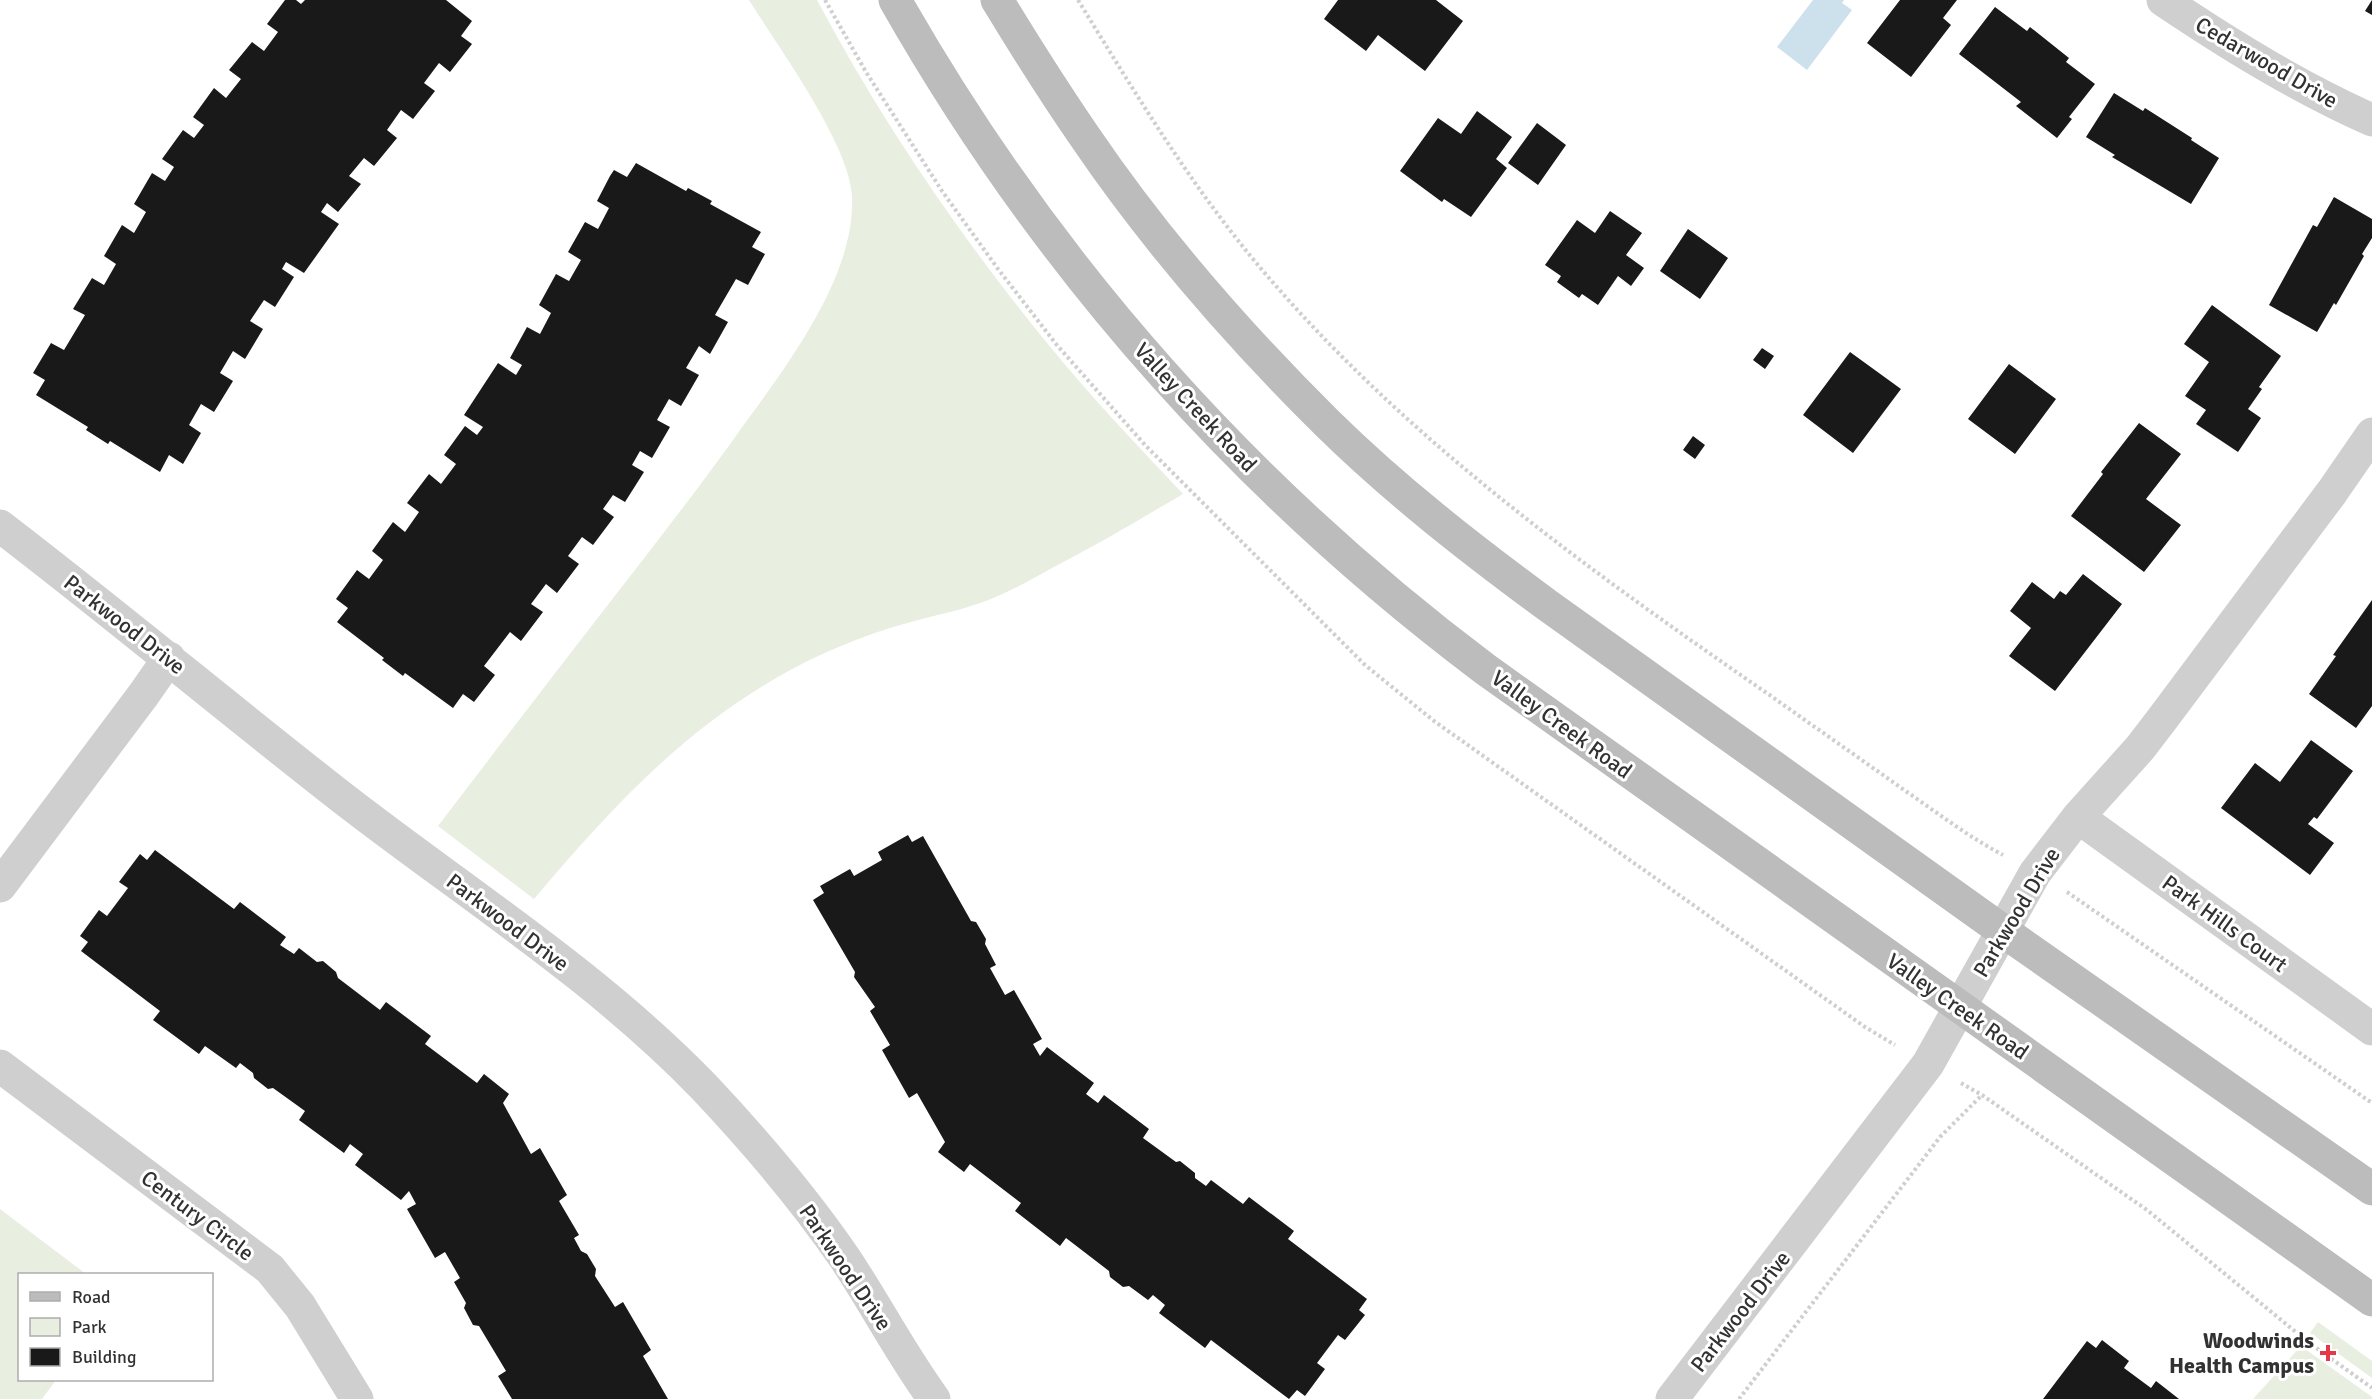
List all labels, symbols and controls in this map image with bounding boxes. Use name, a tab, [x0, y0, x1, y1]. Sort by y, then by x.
street label: Cedarwood Drive	[2191, 11, 2343, 114]
street label: Valley Creek Road	[1129, 337, 1263, 478]
street label: Parkwood Drive	[59, 569, 191, 680]
street label: Valley Creek Road	[1486, 664, 1637, 784]
street label: Parkwood Drive	[1967, 843, 2066, 982]
street label: Parkwood Drive	[441, 868, 574, 977]
street label: Park Hills Court	[2157, 869, 2293, 978]
street label: Valley Creek Road	[1881, 947, 2034, 1065]
street label: Century Circle	[136, 1164, 259, 1267]
street label: Parkwood Drive	[793, 1199, 898, 1336]
street label: Parkwood Drive	[1685, 1245, 1796, 1377]
legend	[18, 1273, 213, 1381]
text: Road	[72, 1286, 111, 1308]
text: Park	[72, 1316, 107, 1338]
place label: Woodwinds Health Campus	[2169, 1327, 2314, 1379]
marker: Woodwinds Health Campus	[2319, 1344, 2337, 1362]
text: Building	[72, 1346, 136, 1368]

